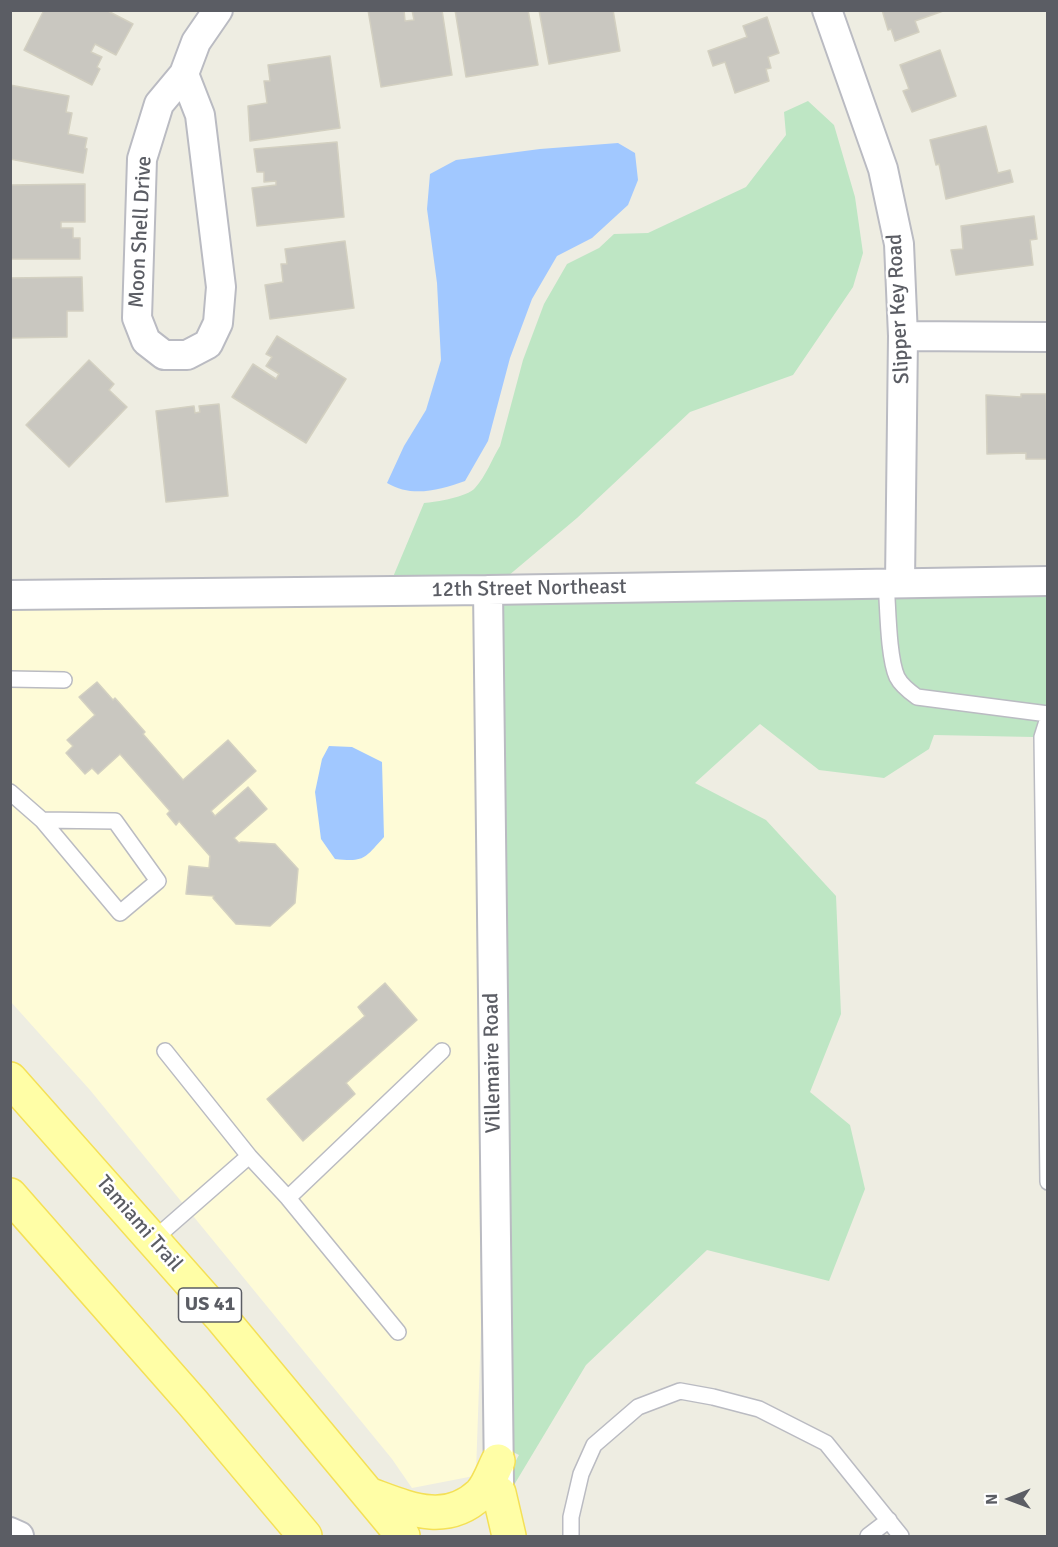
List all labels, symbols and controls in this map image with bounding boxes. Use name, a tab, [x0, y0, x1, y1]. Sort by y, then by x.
street label: Moon Shell Drive	[124, 155, 158, 309]
street label: Slipper Key Road	[882, 233, 916, 385]
street label: 12th Street Northeast	[431, 575, 627, 603]
street label: Villemaire Road	[479, 992, 507, 1134]
street label: Tamiami Trail	[90, 1171, 188, 1277]
road number: US 41	[178, 1288, 242, 1322]
north arrow	[980, 1469, 1040, 1529]
text: N	[982, 1494, 1002, 1505]

